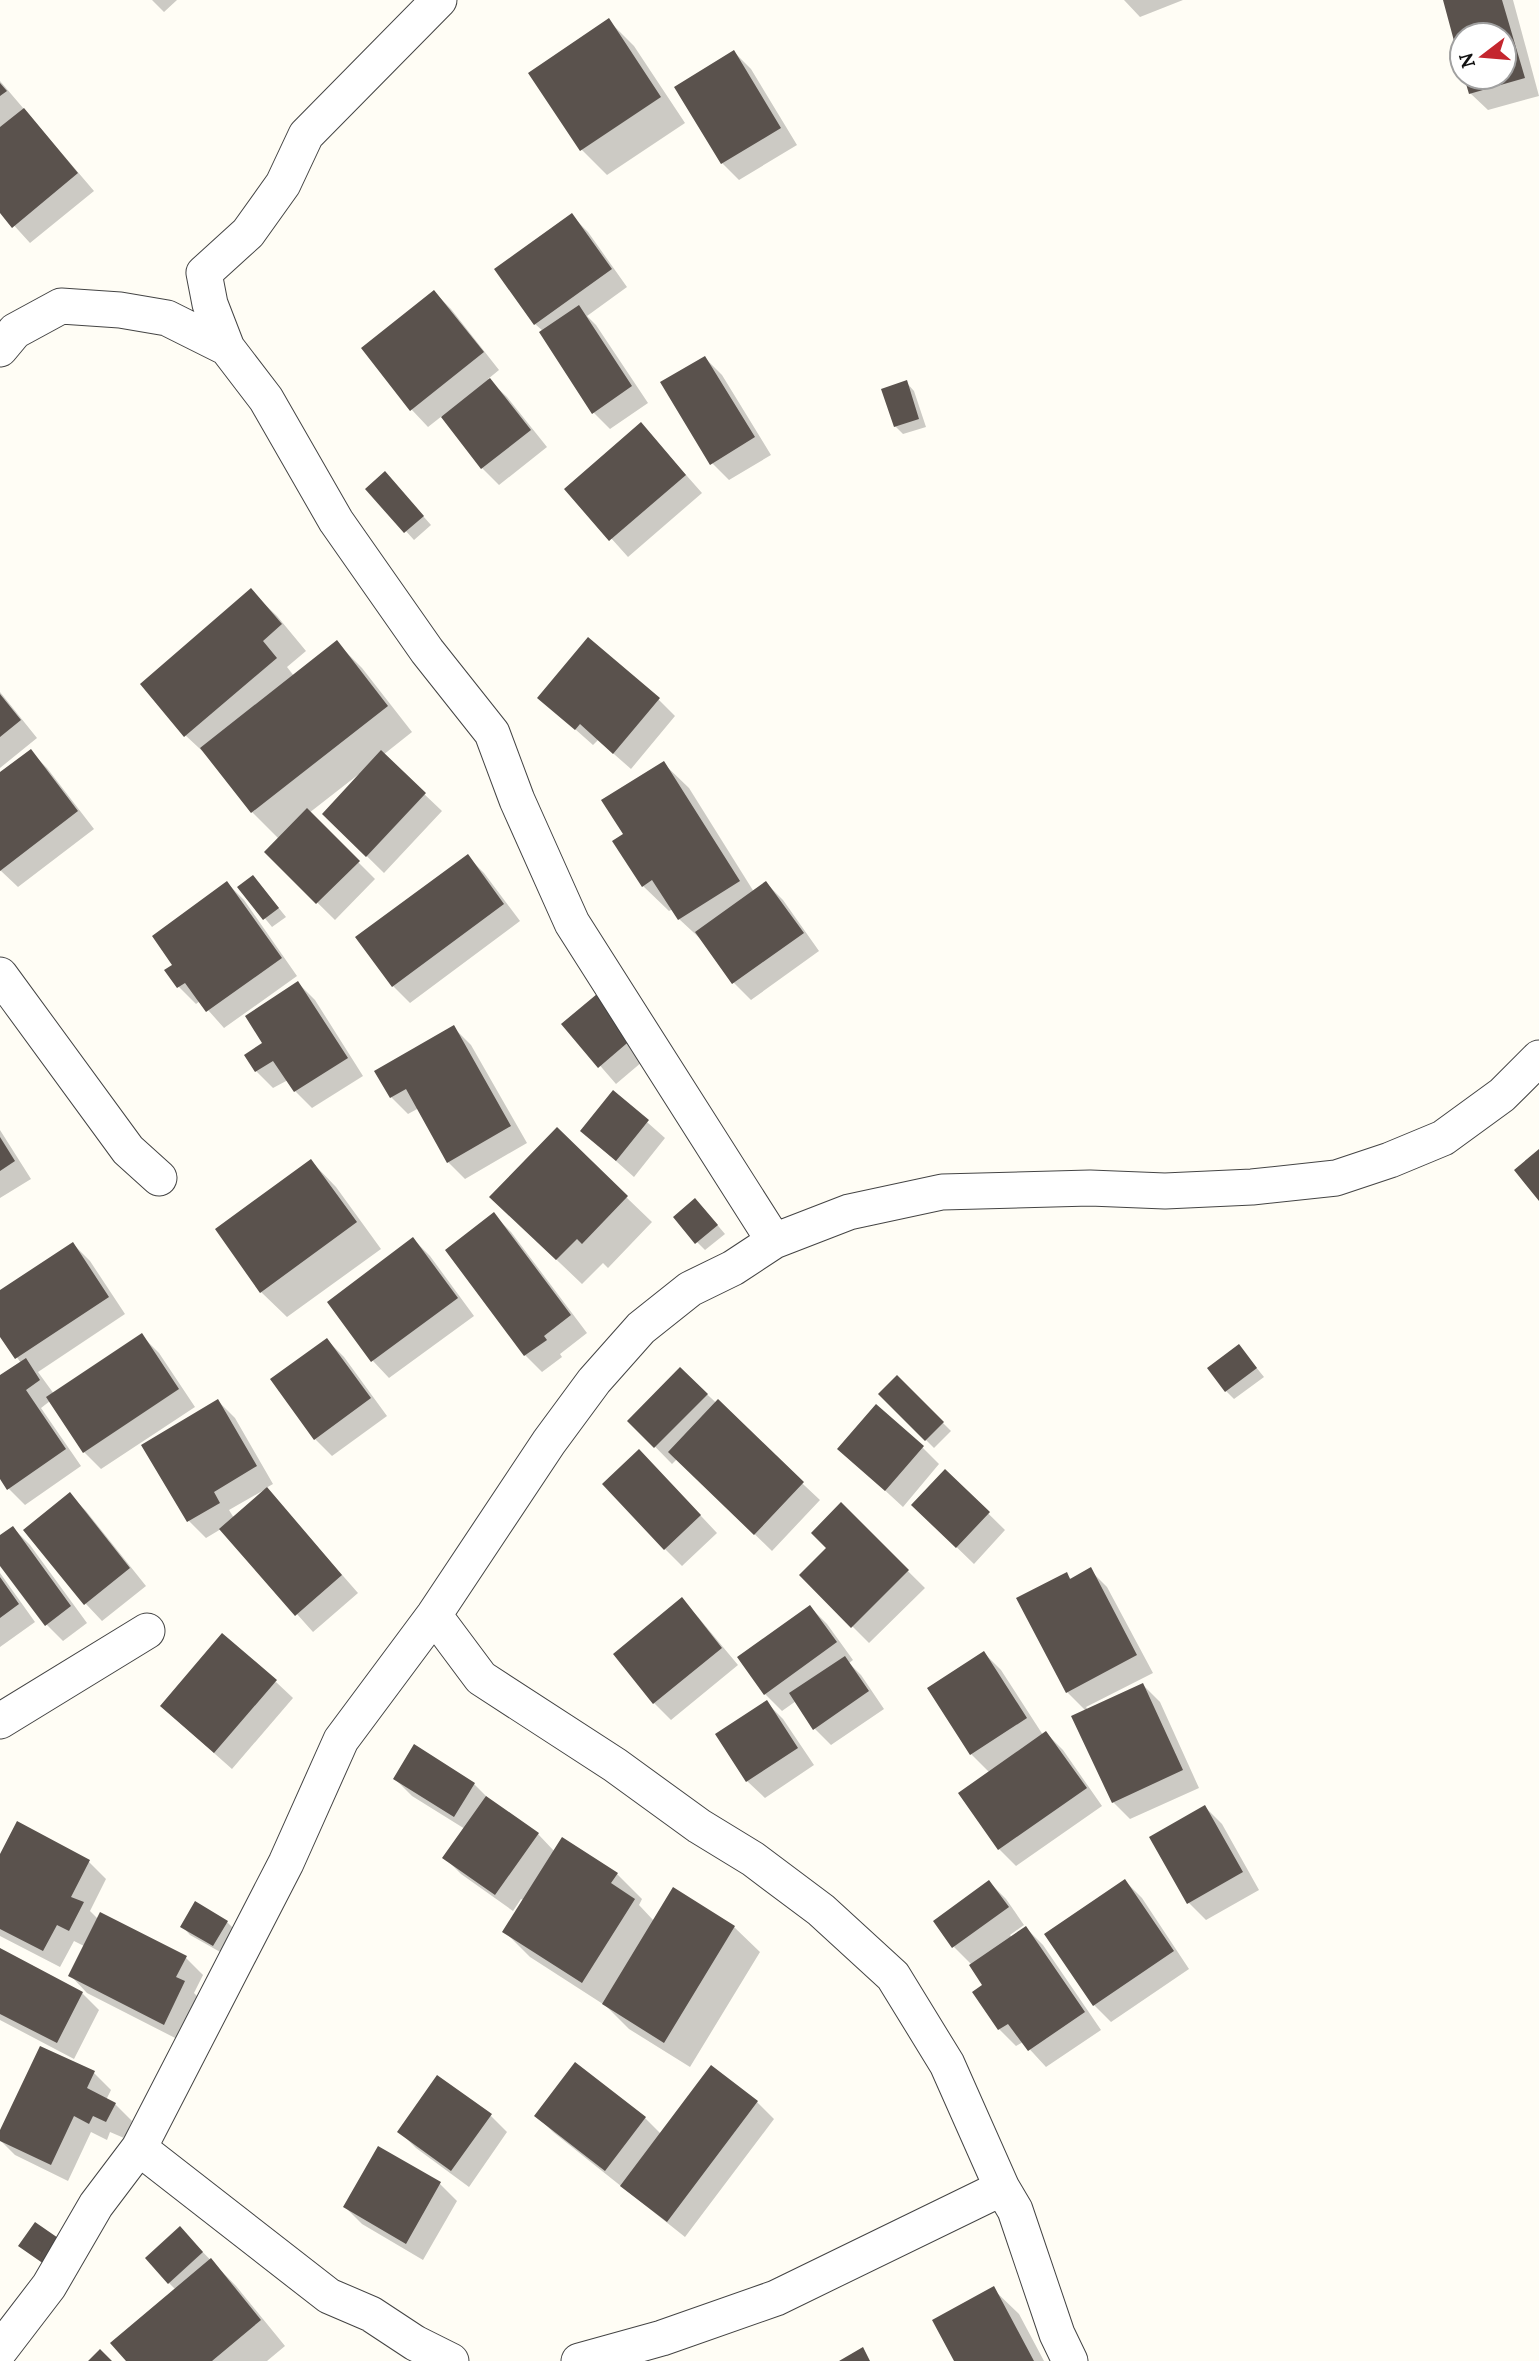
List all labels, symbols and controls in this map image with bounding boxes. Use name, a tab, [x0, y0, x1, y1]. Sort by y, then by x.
north arrow	[1448, 21, 1518, 91]
text: N	[1453, 50, 1480, 71]

